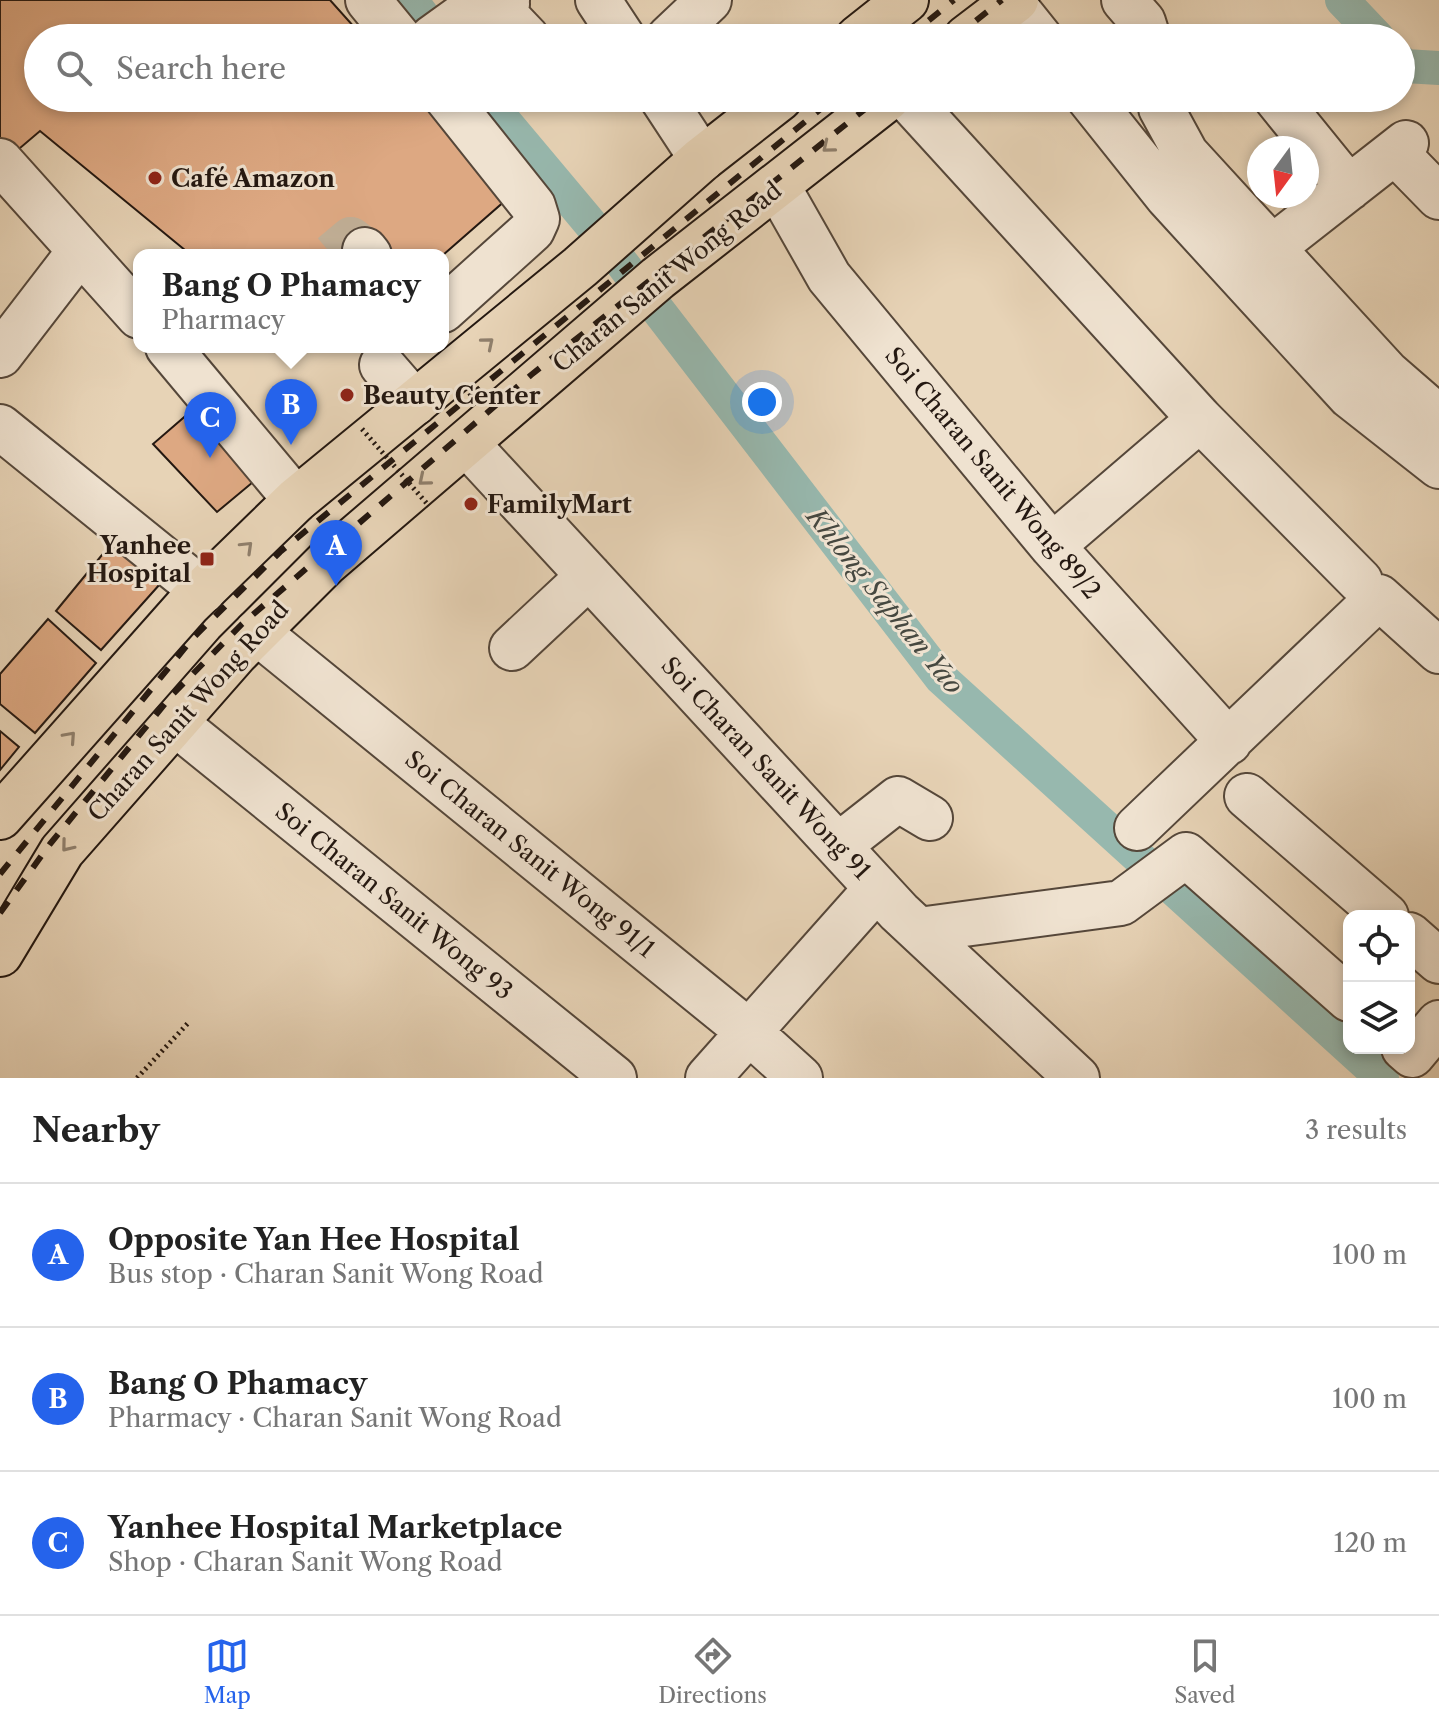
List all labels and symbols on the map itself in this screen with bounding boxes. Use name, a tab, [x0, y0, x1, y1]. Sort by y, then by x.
north arrow	[1247, 136, 1319, 208]
one-way arrow	[822, 137, 837, 152]
place label: Café Amazon	[171, 164, 336, 193]
marker: Café Amazon	[146, 169, 164, 187]
street label: Charan Sanit Wong Road	[547, 176, 788, 378]
one-way arrow	[479, 338, 493, 353]
street label: Soi Charan Sanit Wong 89/2	[879, 341, 1107, 605]
pin: B	[265, 379, 317, 445]
place label: Beauty Center	[363, 381, 541, 410]
your location	[742, 382, 782, 422]
marker: Beauty Center	[338, 386, 356, 404]
pin: C	[184, 392, 236, 458]
one-way arrow	[419, 470, 433, 485]
place label: FamilyMart	[487, 490, 632, 519]
marker: FamilyMart	[462, 495, 480, 513]
water label: Khlong Saphan Yao	[799, 500, 970, 701]
pin: A	[310, 520, 362, 586]
place label: Yanhee Hospital	[87, 531, 191, 588]
one-way arrow	[238, 542, 253, 556]
marker: Yanhee Hospital	[198, 550, 216, 568]
street label: Charan Sanit Wong Road	[82, 595, 295, 827]
street label: Soi Charan Sanit Wong 91	[655, 651, 877, 885]
one-way arrow	[61, 732, 75, 747]
street label: Soi Charan Sanit Wong 91/1	[400, 744, 660, 964]
street label: Soi Charan Sanit Wong 93	[270, 796, 518, 1006]
one-way arrow	[62, 837, 77, 851]

